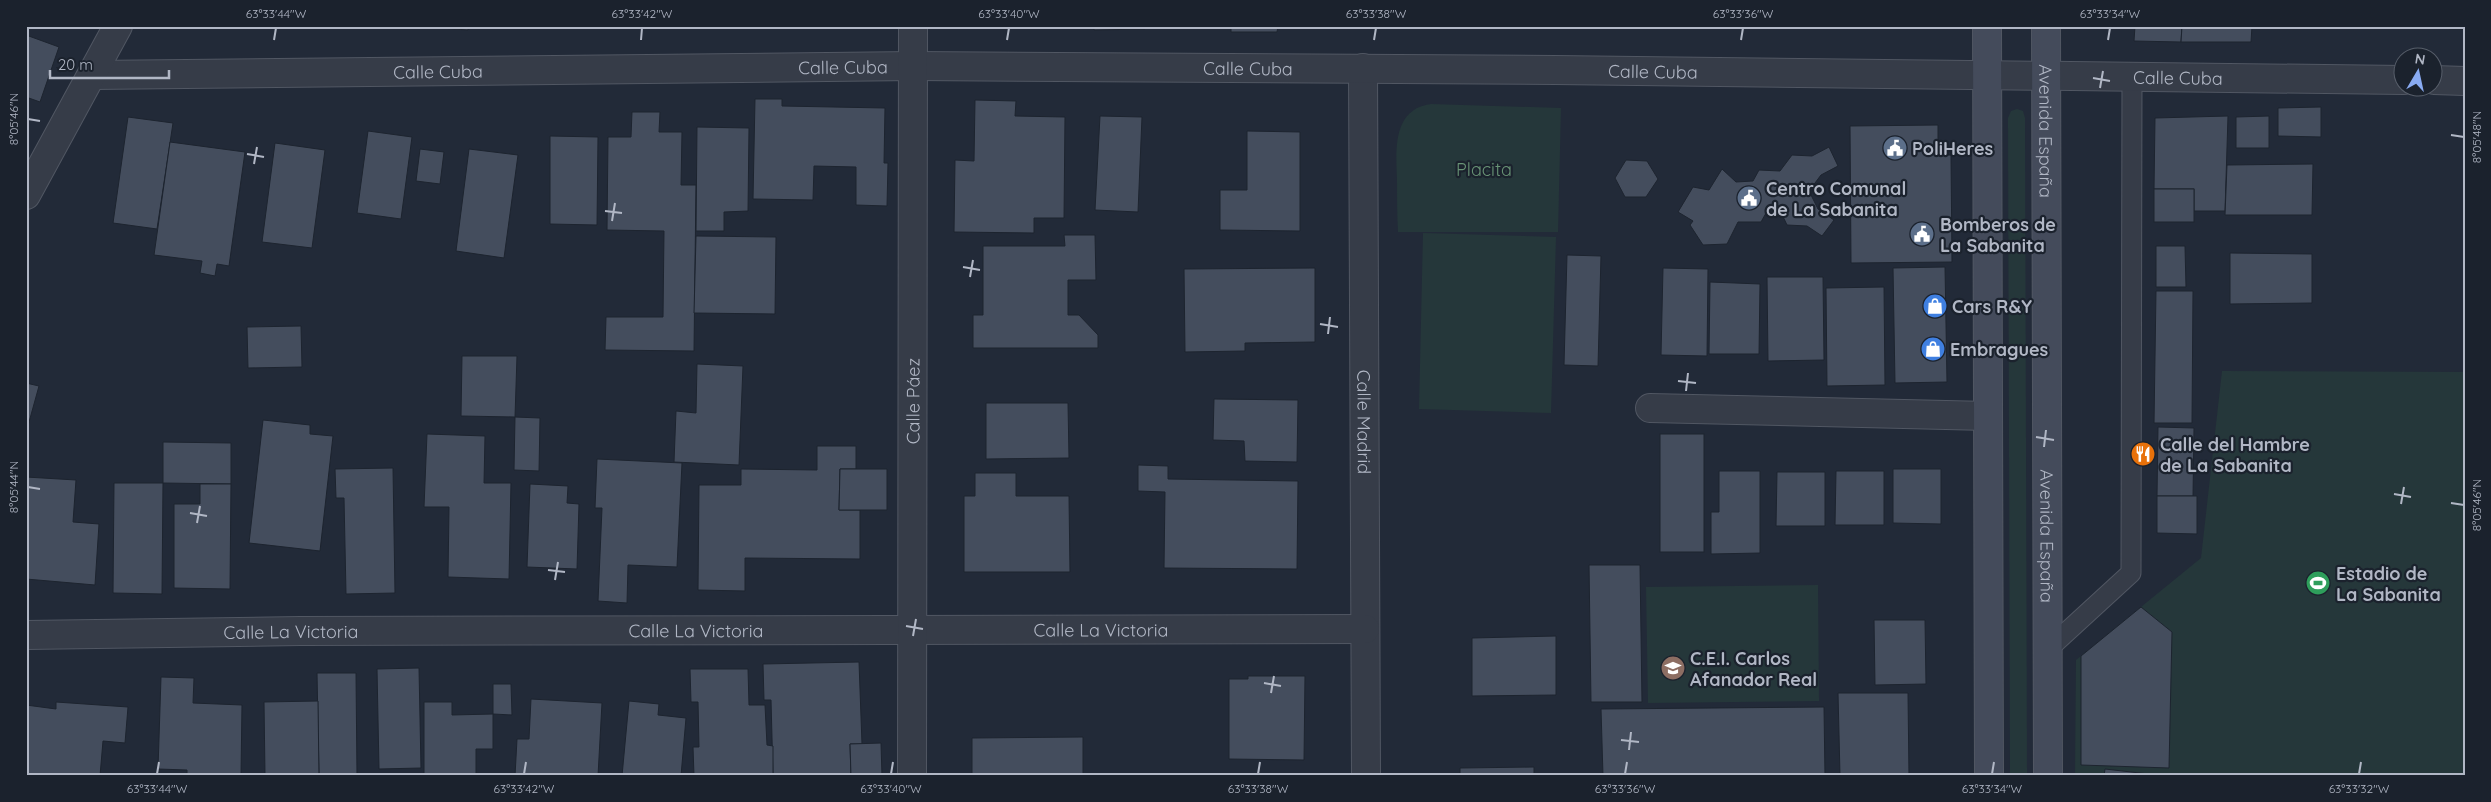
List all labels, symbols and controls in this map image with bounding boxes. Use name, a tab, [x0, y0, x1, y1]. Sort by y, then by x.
text: 63°33'44"W	[246, 6, 307, 21]
text: 63°33'42"W	[612, 6, 673, 21]
text: 63°33'40"W	[978, 6, 1040, 21]
text: 63°33'38"W	[1346, 6, 1407, 21]
text: 63°33'36"W	[1713, 6, 1774, 21]
text: 63°33'34"W	[2080, 6, 2141, 21]
scale bar	[50, 48, 169, 80]
north arrow	[2394, 48, 2444, 98]
text: N	[2414, 49, 2427, 69]
text: 20 m	[58, 55, 93, 74]
street label: Calle Cuba	[798, 55, 888, 79]
street label: Calle Cuba	[1203, 56, 1293, 80]
street label: Calle Cuba	[393, 59, 483, 83]
street label: Calle Cuba	[1608, 59, 1698, 83]
street label: Avenida España	[2035, 64, 2058, 198]
street label: Calle Cuba	[2133, 65, 2223, 89]
text: 8°05'46"N	[6, 93, 21, 145]
text: 8°05'48"N	[2469, 111, 2484, 163]
public building icon: PoliHeres	[1882, 135, 1908, 161]
place label: PoliHeres	[1912, 137, 1994, 160]
park label: Placita	[1456, 158, 1512, 181]
place label: Centro Comunal de La Sabanita	[1766, 177, 1906, 221]
public building icon: Centro Comunal de La Sabanita	[1736, 185, 1762, 211]
place label: Bomberos de La Sabanita	[1940, 213, 2056, 257]
public building icon: Bomberos de La Sabanita	[1909, 221, 1935, 247]
shop icon: Cars R&Y	[1922, 293, 1948, 319]
place label: Cars R&Y	[1952, 295, 2032, 318]
shop icon: Embragues	[1920, 336, 1946, 362]
place label: Embragues	[1950, 338, 2049, 361]
street label: Calle Páez	[901, 358, 924, 444]
street label: Calle Madrid	[1353, 370, 1376, 474]
place label: Calle del Hambre de La Sabanita	[2160, 433, 2310, 477]
restaurant icon: Calle del Hambre de La Sabanita	[2130, 441, 2156, 467]
text: 8°05'44"N	[6, 461, 21, 513]
street label: Avenida España	[2036, 469, 2059, 603]
text: 8°05'46"N	[2469, 479, 2484, 531]
place label: Estadio de La Sabanita	[2336, 562, 2441, 606]
sports icon: Estadio de La Sabanita	[2305, 570, 2331, 596]
street label: Calle La Victoria	[1033, 618, 1169, 641]
street label: Calle La Victoria	[223, 619, 359, 644]
street label: Calle La Victoria	[628, 619, 764, 642]
place label: C.E.I. Carlos Afanador Real	[1690, 647, 1817, 691]
school or university icon: C.E.I. Carlos Afanador Real	[1660, 655, 1686, 681]
text: 63°33'44"W	[127, 781, 188, 796]
text: 63°33'42"W	[494, 781, 555, 796]
text: 63°33'40"W	[860, 781, 922, 796]
text: 63°33'38"W	[1228, 781, 1289, 796]
text: 63°33'36"W	[1595, 781, 1656, 796]
text: 63°33'34"W	[1962, 781, 2023, 796]
text: 63°33'32"W	[2329, 781, 2390, 796]

